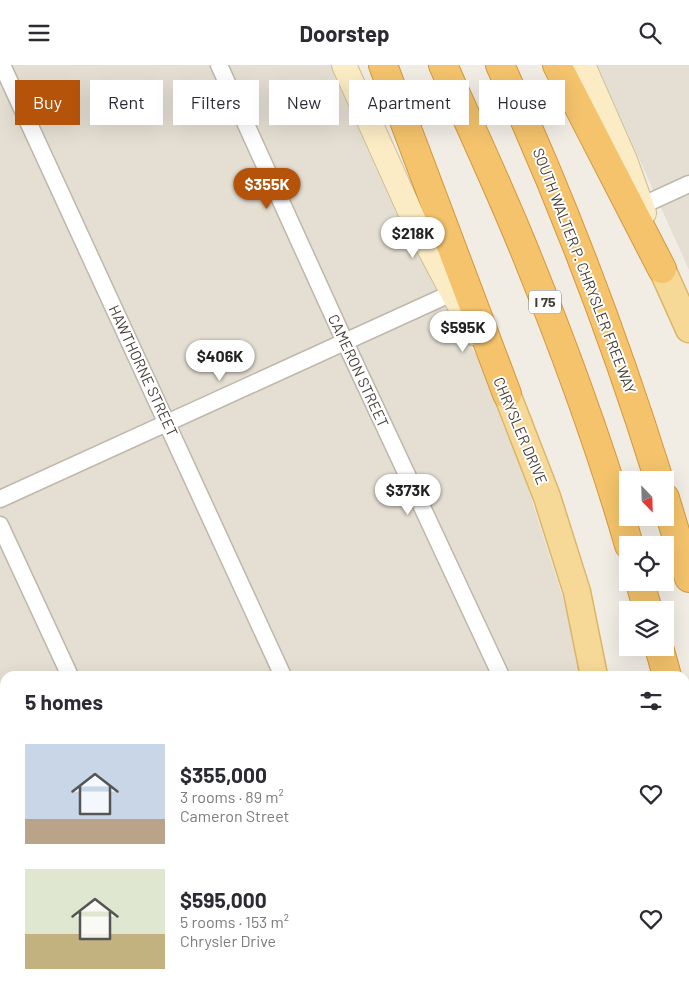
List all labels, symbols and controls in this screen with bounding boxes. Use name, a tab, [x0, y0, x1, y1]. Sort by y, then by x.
icon: menu	[25, 19, 53, 47]
icon: search	[636, 19, 664, 47]
text: Doorstep	[299, 20, 390, 46]
chip: Buy	[15, 80, 80, 125]
chip: Rent	[90, 80, 163, 125]
chip: Filters	[173, 80, 259, 125]
chip: New	[269, 80, 339, 125]
chip: Apartment	[349, 80, 469, 125]
chip: House	[479, 80, 565, 125]
street label: SOUTH WALTER P. CHRYSLER FREEWAY	[530, 145, 640, 396]
pin: $355K	[232, 167, 302, 210]
text: $355K	[244, 174, 290, 193]
pin: $218K	[378, 217, 448, 259]
text: $218K	[392, 223, 434, 242]
road number: I 75	[529, 291, 561, 313]
street label: HAWTHORNE STREET	[105, 302, 182, 439]
street label: CAMERON STREET	[325, 311, 393, 430]
pin: $595K	[428, 311, 498, 353]
text: $595K	[441, 317, 485, 336]
pin: $406K	[185, 339, 255, 382]
text: $406K	[197, 346, 243, 365]
street label: CHRYSLER DRIVE	[490, 374, 552, 487]
north arrow	[619, 471, 674, 526]
map controls	[619, 471, 674, 656]
pin: $373K	[373, 473, 443, 516]
text: $373K	[386, 480, 430, 499]
button: locate	[619, 536, 674, 591]
button: layers	[619, 601, 674, 656]
icon: filters	[637, 687, 665, 715]
text: 5 homes	[25, 689, 103, 714]
text: $355,000	[180, 762, 267, 787]
icon: home	[65, 764, 125, 824]
icon: heart	[637, 780, 665, 808]
text: 3 rooms · 89 m²	[180, 787, 284, 806]
text: Cameron Street	[180, 806, 289, 825]
text: $595,000	[180, 887, 267, 912]
icon: home	[65, 889, 125, 949]
icon: heart	[637, 905, 665, 933]
text: 5 rooms · 153 m²	[180, 912, 289, 931]
text: Chrysler Drive	[180, 931, 276, 950]

